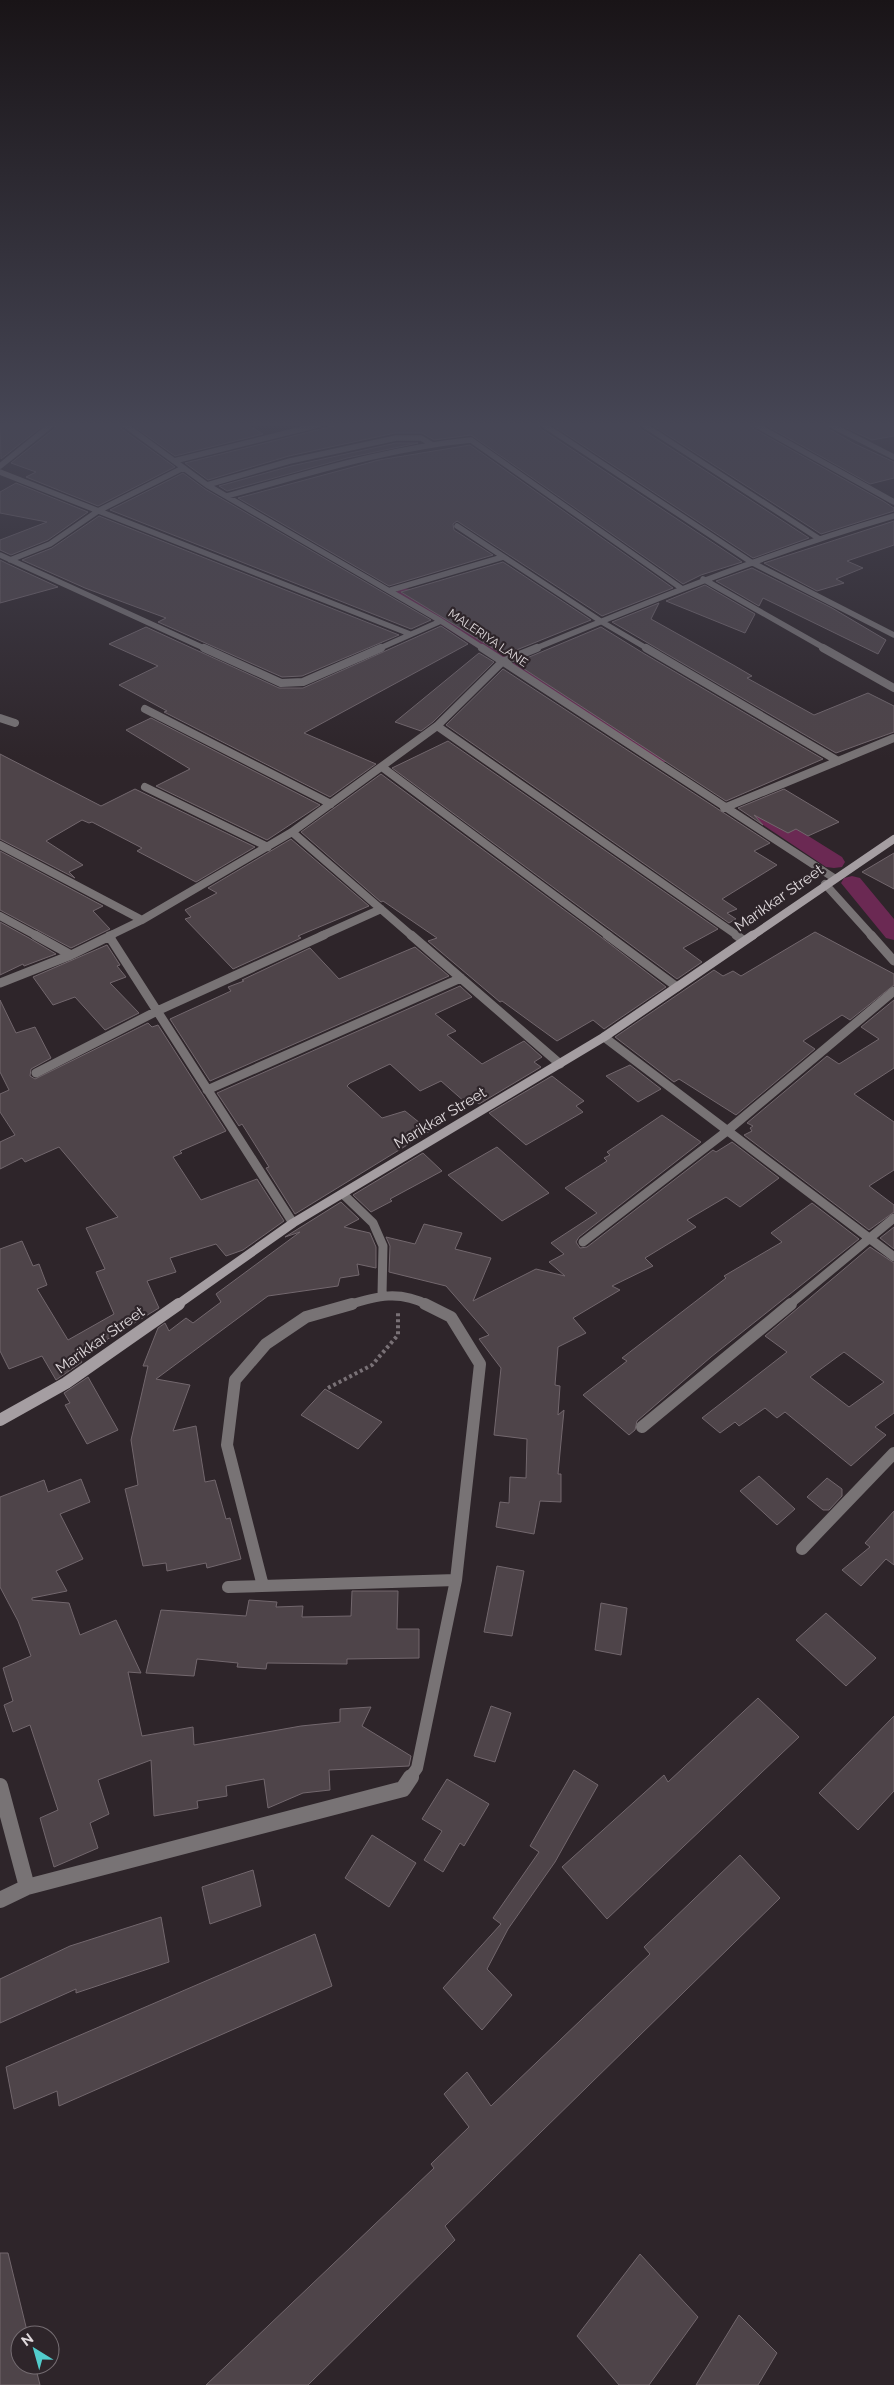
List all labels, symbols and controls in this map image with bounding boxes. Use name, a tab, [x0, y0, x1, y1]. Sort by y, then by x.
street label: MALERIYA LANE	[445, 606, 531, 670]
street label: Marikkar Street	[731, 861, 827, 935]
street label: Marikkar Street	[391, 1083, 489, 1153]
street label: Marikkar Street	[52, 1303, 148, 1377]
north arrow	[10, 2325, 60, 2375]
text: N	[18, 2330, 36, 2349]

